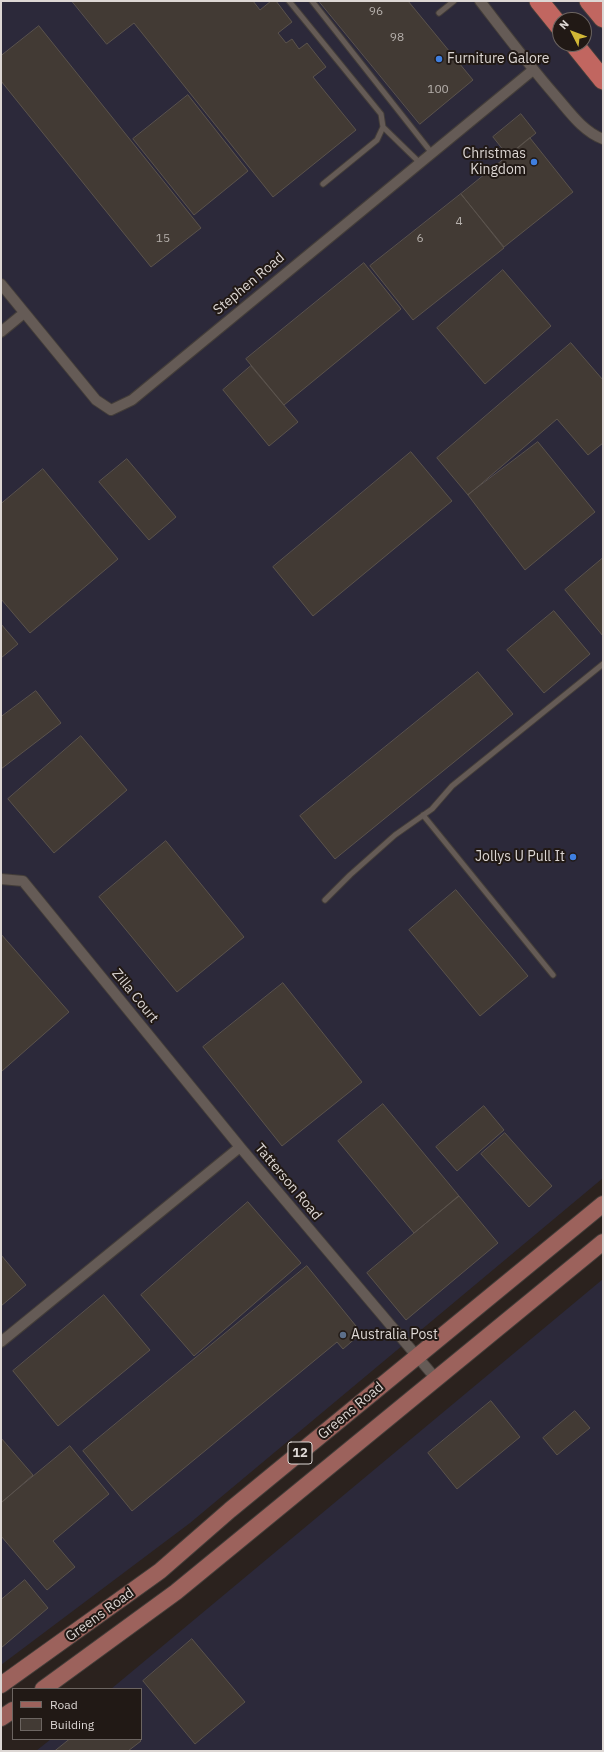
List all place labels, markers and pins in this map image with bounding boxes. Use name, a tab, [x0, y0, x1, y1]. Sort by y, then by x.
place label: Furniture Galore	[447, 51, 550, 67]
marker: Furniture Galore	[434, 54, 444, 64]
place label: Christmas Kingdom	[463, 146, 526, 178]
marker: Christmas Kingdom	[529, 157, 539, 167]
place label: Jollys U Pull It	[475, 849, 565, 865]
marker: Jollys U Pull It	[568, 852, 578, 862]
place label: Australia Post	[351, 1327, 438, 1343]
marker: Australia Post	[338, 1330, 348, 1340]

